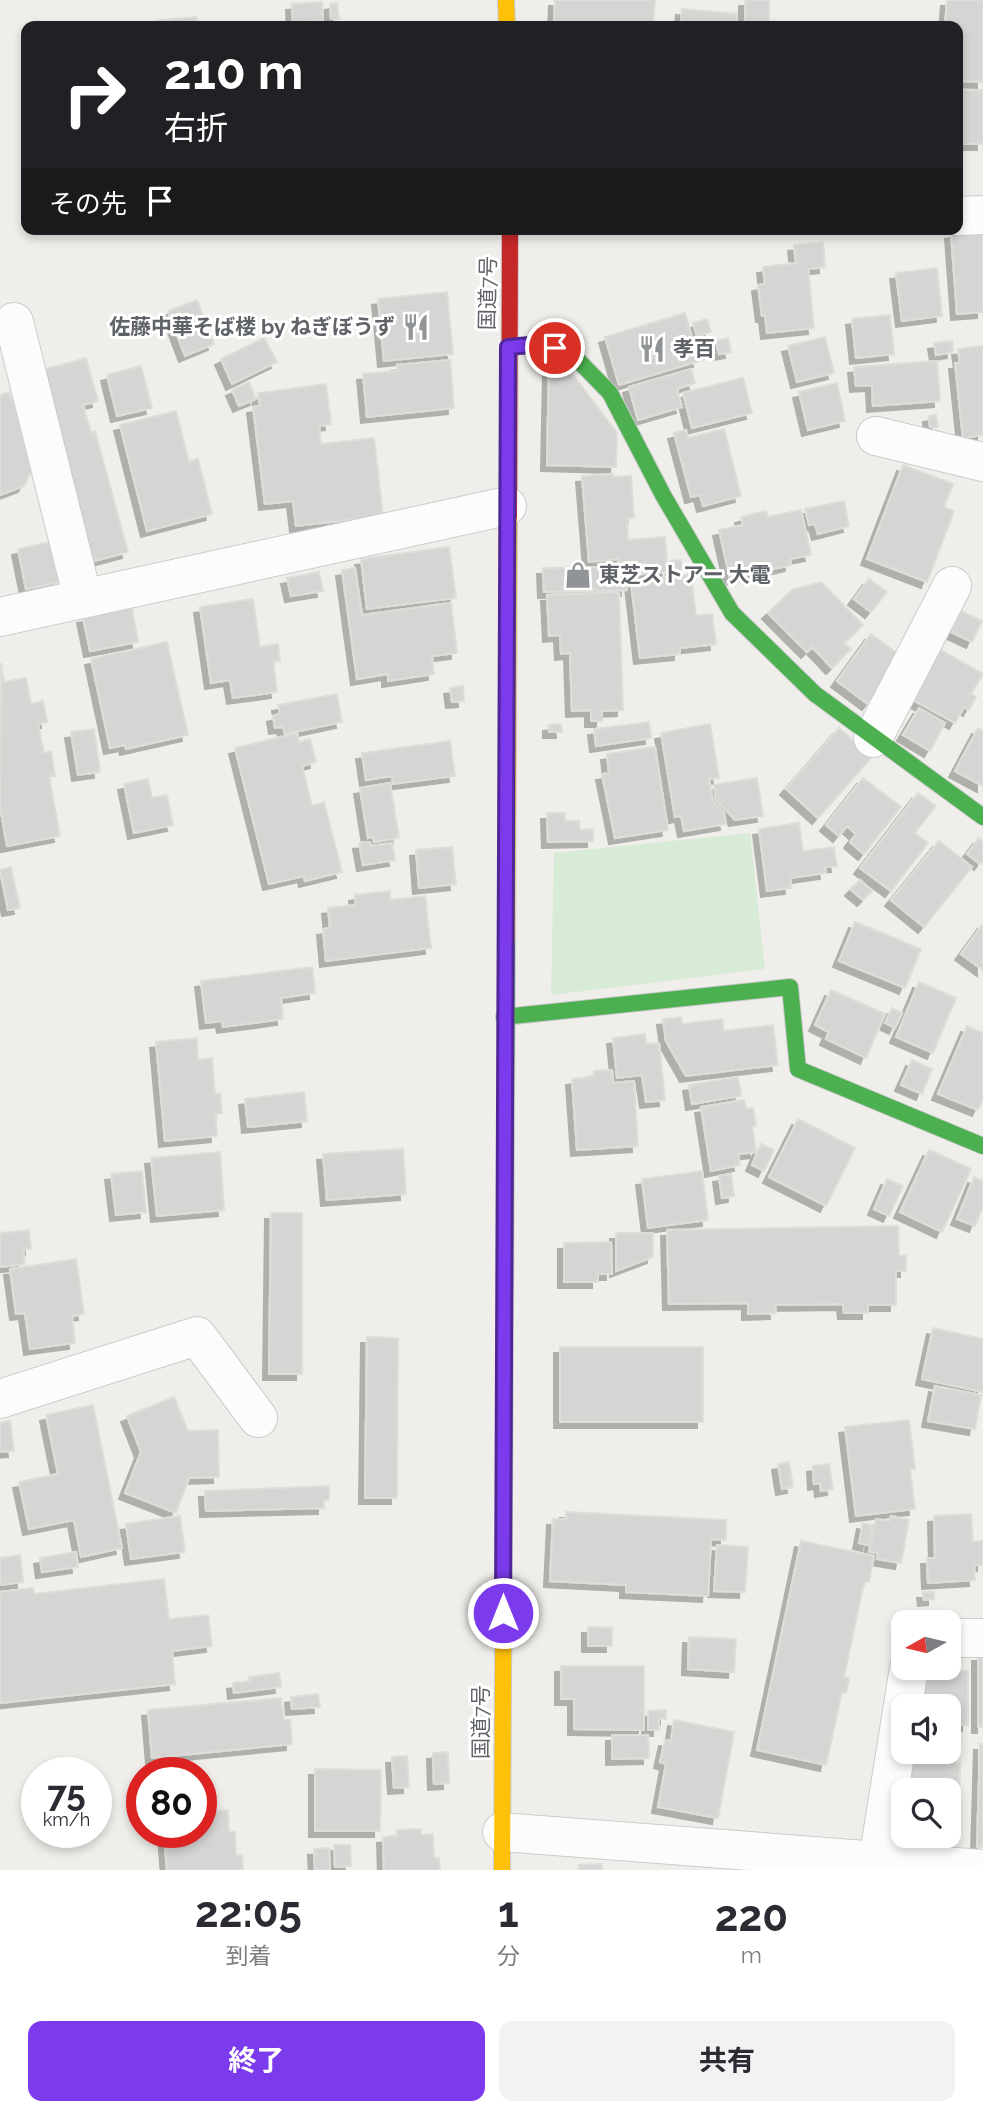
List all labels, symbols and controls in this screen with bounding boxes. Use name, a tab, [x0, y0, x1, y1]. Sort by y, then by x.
text: 210 m	[164, 43, 303, 100]
icon: right	[49, 49, 140, 140]
text: 右折	[164, 109, 228, 146]
icon: arrive	[141, 182, 179, 220]
text: その先	[49, 189, 127, 219]
street label: 国道7号	[474, 256, 501, 330]
restaurant icon: 佐藤中華そば楼 by ねぎぼうず	[401, 312, 431, 342]
place label: 佐藤中華そば楼 by ねぎぼうず	[109, 314, 395, 339]
pin	[525, 318, 585, 378]
icon: arrive	[536, 329, 574, 367]
restaurant icon: 孝百	[637, 334, 667, 364]
place label: 孝百	[673, 336, 715, 361]
shop icon: 東芝ストアー 大電	[563, 560, 593, 590]
place label: 東芝ストアー 大電	[599, 562, 771, 587]
position arrow	[466, 1576, 540, 1650]
north arrow	[891, 1610, 961, 1680]
map controls	[891, 1610, 961, 1848]
street label: 国道7号	[468, 1685, 493, 1759]
button: sound	[891, 1694, 961, 1764]
speed limit sign: 80	[126, 1757, 217, 1848]
text: 75	[47, 1773, 86, 1814]
button: search	[891, 1778, 961, 1848]
text: km/h	[43, 1809, 90, 1830]
text: 22:05	[195, 1888, 302, 1937]
text: 1	[498, 1888, 519, 1937]
text: 220	[715, 1892, 788, 1941]
text: m	[741, 1941, 762, 1968]
text: 到着	[225, 1942, 271, 1969]
text: 分	[497, 1942, 520, 1969]
button: 終了	[28, 2021, 485, 2101]
button: 共有	[499, 2021, 955, 2101]

